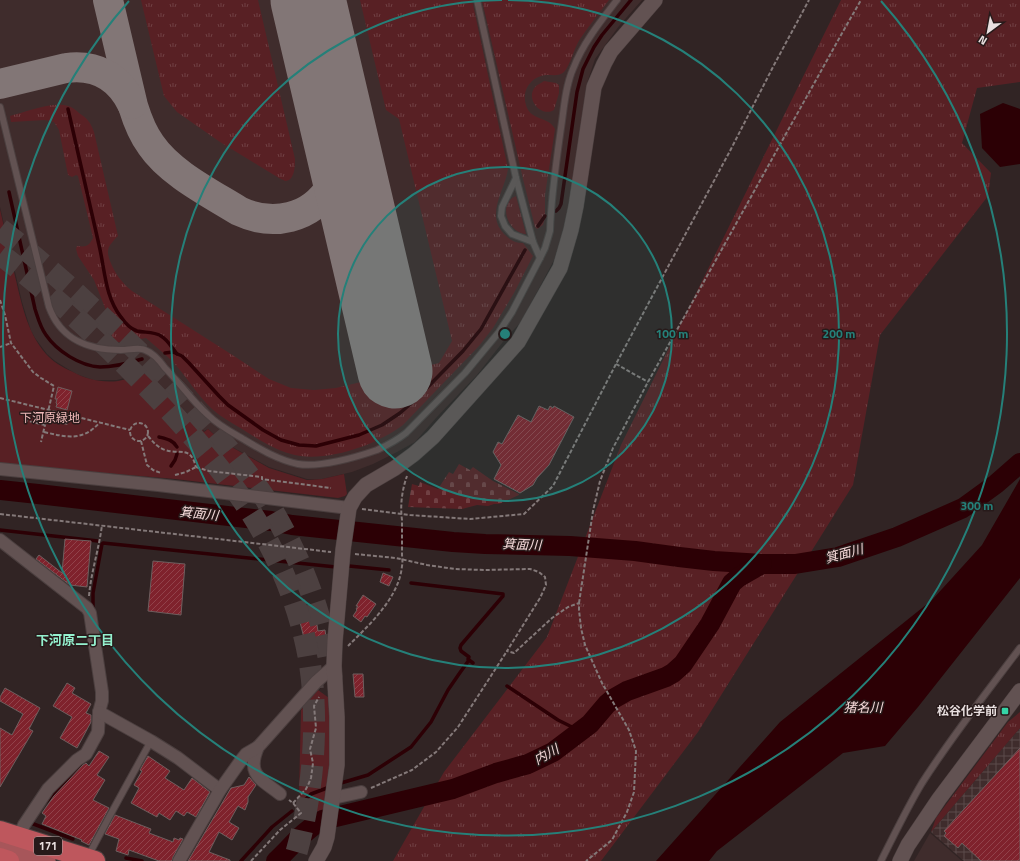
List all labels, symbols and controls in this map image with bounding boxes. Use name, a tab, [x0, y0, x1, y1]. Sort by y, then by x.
north arrow	[968, 12, 1008, 52]
text: N	[975, 32, 990, 49]
text: 100 m	[656, 324, 688, 343]
text: 200 m	[823, 324, 855, 343]
centre of rings	[498, 327, 512, 341]
park label: 下河原緑地	[20, 408, 80, 427]
text: 300 m	[961, 496, 993, 515]
water label: 箕面川	[179, 501, 221, 525]
water label: 箕面川	[502, 533, 544, 555]
water label: 箕面川	[823, 538, 867, 568]
district label: 下河原二丁目	[36, 630, 114, 650]
water label: 猪名川	[843, 697, 884, 717]
place label: 松谷化学前	[937, 701, 997, 720]
marker: 松谷化学前	[1000, 706, 1010, 716]
water label: 内川	[530, 738, 564, 769]
road number: 171	[34, 837, 62, 855]

